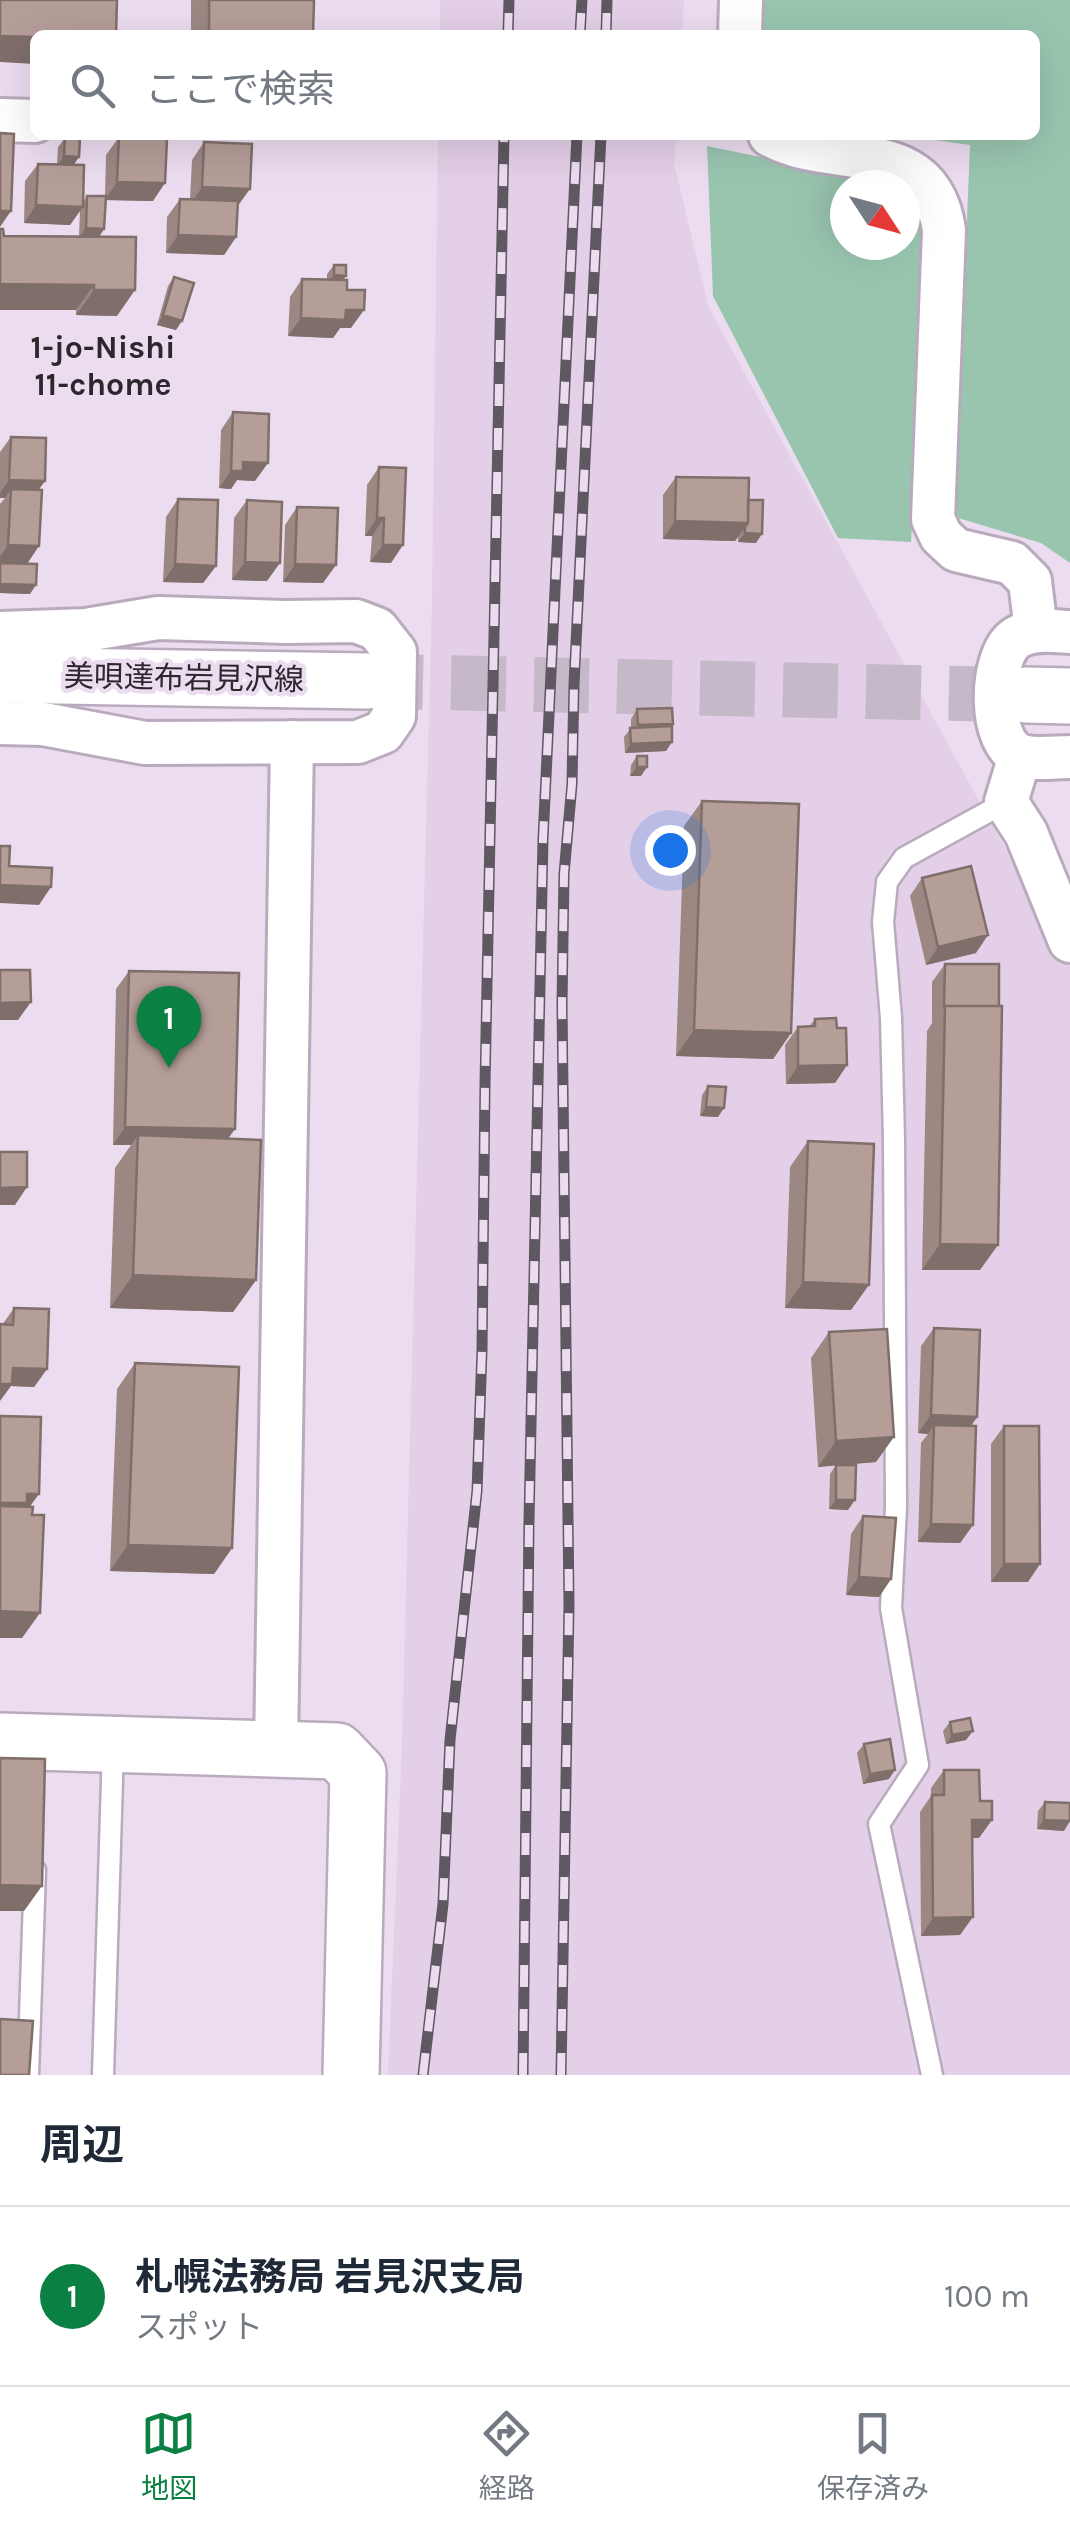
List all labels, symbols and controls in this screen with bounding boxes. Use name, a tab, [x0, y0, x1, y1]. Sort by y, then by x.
search box	[30, 30, 1040, 140]
icon: search	[65, 58, 120, 113]
text: ここで検索	[145, 67, 335, 112]
north arrow	[830, 170, 920, 260]
district label: 1-jo-Nishi 11-chome	[31, 329, 175, 403]
street label: 美唄達布岩見沢線	[64, 658, 304, 698]
your location	[645, 825, 696, 876]
pin: 1	[136, 986, 202, 1068]
text: 周辺	[40, 2120, 124, 2170]
text: 札幌法務局 岩見沢支局	[135, 2255, 525, 2300]
text: 1	[67, 2278, 78, 2315]
text: 100 m	[944, 2278, 1030, 2315]
text: スポット	[135, 2309, 263, 2346]
tab: 地図	[141, 2406, 197, 2506]
tab: 経路	[479, 2406, 535, 2506]
tab: 保存済み	[817, 2406, 929, 2506]

